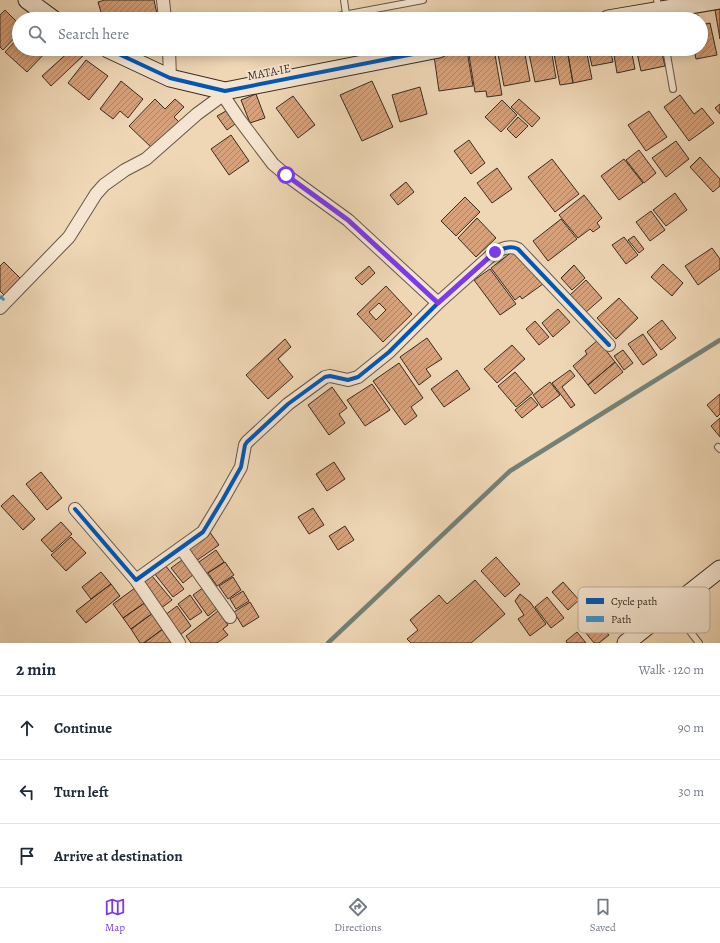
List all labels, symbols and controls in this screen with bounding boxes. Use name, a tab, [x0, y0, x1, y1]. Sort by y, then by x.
search box	[12, 12, 708, 56]
icon: search	[26, 23, 48, 45]
text: Search here	[58, 24, 129, 44]
street label: MATA IE	[246, 60, 292, 84]
route start	[277, 166, 295, 184]
route end	[486, 243, 504, 261]
legend	[578, 587, 710, 633]
text: Cycle path	[611, 594, 658, 609]
text: Path	[611, 612, 632, 627]
text: 2 min	[16, 658, 56, 681]
text: Walk · 120 m	[639, 661, 704, 678]
icon: ahead	[16, 717, 38, 739]
text: Continue	[54, 718, 112, 738]
text: 90 m	[678, 719, 704, 736]
icon: left	[16, 781, 38, 803]
text: Turn left	[54, 782, 109, 802]
text: 30 m	[678, 783, 704, 800]
icon: arrive	[16, 845, 38, 867]
text: Arrive at destination	[54, 846, 183, 866]
tab: Map	[104, 896, 126, 935]
tab: Directions	[334, 896, 382, 935]
tab: Saved	[590, 896, 616, 935]

